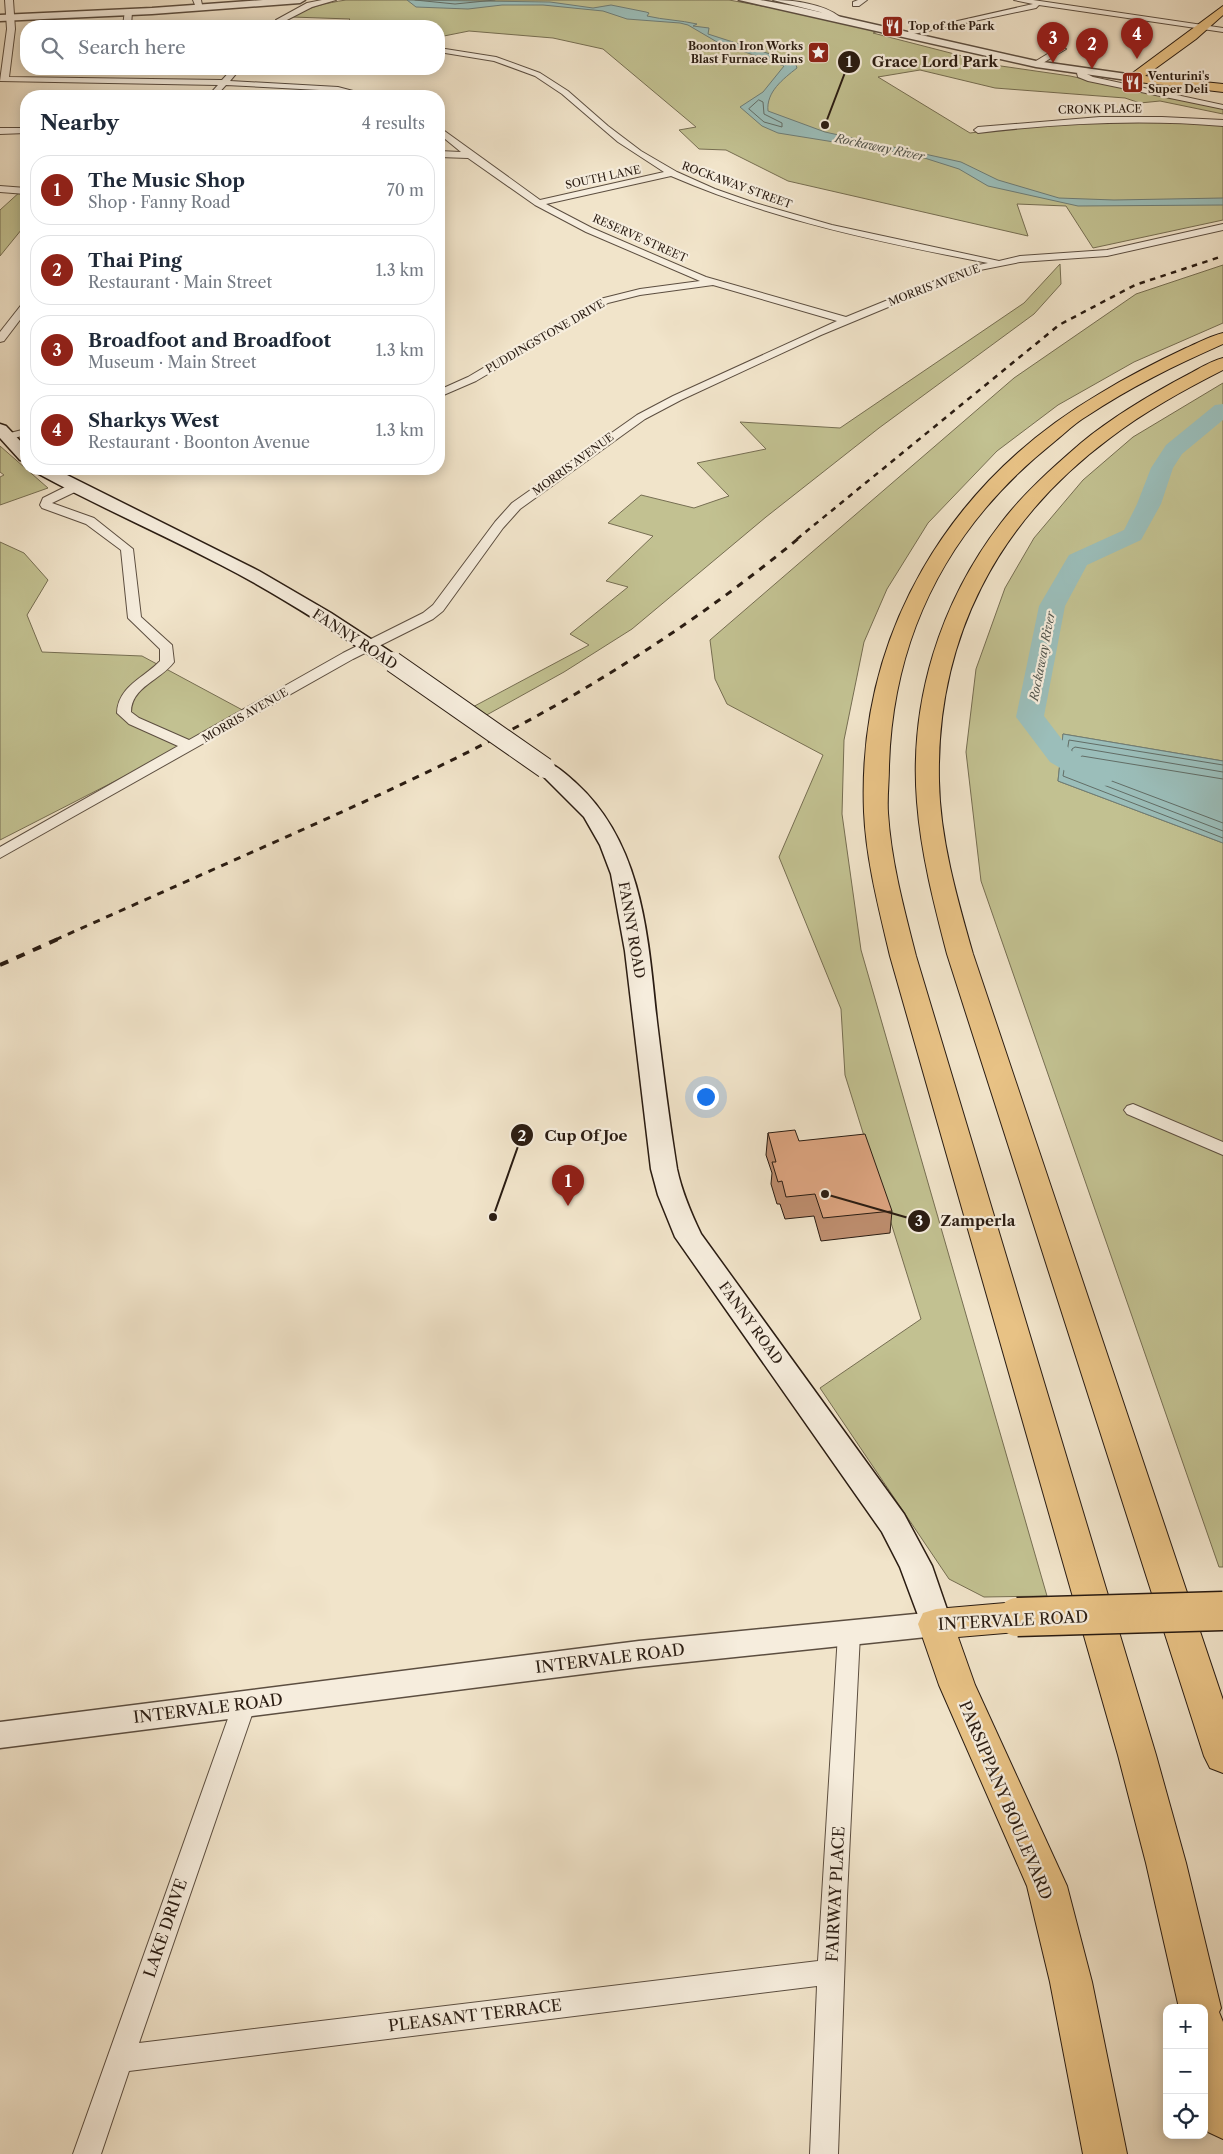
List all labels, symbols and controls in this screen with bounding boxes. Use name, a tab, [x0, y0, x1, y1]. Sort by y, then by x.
restaurant icon: Top of the Park	[880, 14, 904, 38]
pin: 4	[1121, 18, 1153, 59]
place label: Top of the Park	[908, 19, 995, 33]
search box	[20, 20, 445, 75]
pin: 3	[1037, 22, 1069, 63]
pin: 2	[1076, 28, 1108, 69]
icon: search	[38, 34, 66, 62]
text: Search here	[78, 36, 186, 59]
place label: Boonton Iron Works Blast Furnace Ruins	[688, 39, 803, 66]
place icon: Boonton Iron Works Blast Furnace Ruins	[807, 40, 831, 64]
callout: Grace Lord Park	[837, 47, 1008, 77]
text: 1	[846, 52, 853, 71]
text: Grace Lord Park	[872, 52, 999, 71]
place label: Venturini's Super Deli	[1147, 69, 1209, 96]
restaurant icon: Venturini's Super Deli	[1120, 70, 1144, 94]
street label: CRONK PLACE	[1058, 101, 1143, 117]
text: Nearby	[40, 110, 119, 135]
text: 4 results	[362, 113, 425, 133]
water label: Rockaway River	[833, 130, 927, 164]
street label: ROCKAWAY STREET	[680, 159, 795, 212]
street label: SOUTH LANE	[564, 162, 642, 192]
text: The Music Shop	[88, 169, 245, 192]
text: 1	[53, 180, 61, 200]
text: 70 m	[387, 180, 424, 200]
text: Shop · Fanny Road	[88, 192, 230, 212]
street label: RESERVE STREET	[590, 211, 690, 265]
text: Thai Ping	[88, 249, 182, 272]
text: 2	[52, 260, 62, 280]
text: 1.3 km	[376, 260, 424, 280]
street label: MORRIS AVENUE	[886, 261, 982, 309]
text: Restaurant · Main Street	[88, 272, 272, 292]
street label: PUDDINGSTONE DRIVE	[483, 296, 607, 376]
text: Broadfoot and Broadfoot	[88, 329, 331, 352]
text: 3	[52, 340, 62, 360]
text: 1.3 km	[376, 340, 424, 360]
text: Museum · Main Street	[88, 352, 256, 372]
text: Sharkys West	[88, 409, 219, 432]
text: 4	[52, 420, 62, 440]
text: 1.3 km	[376, 420, 424, 440]
street label: MORRIS AVENUE	[530, 430, 617, 498]
text: Restaurant · Boonton Avenue	[88, 432, 310, 452]
street label: FANNY ROAD	[309, 605, 401, 673]
water label: Rockaway River	[1026, 609, 1058, 703]
street label: MORRIS AVENUE	[199, 684, 291, 745]
street label: FANNY ROAD	[615, 880, 649, 980]
your location	[693, 1084, 719, 1110]
callout: Cup Of Joe	[509, 1120, 637, 1150]
text: 2	[518, 1126, 527, 1145]
text: Cup Of Joe	[545, 1126, 628, 1145]
pin: 1	[552, 1165, 584, 1206]
callout: Zamperla	[906, 1206, 1026, 1236]
text: 3	[915, 1211, 923, 1230]
text: Zamperla	[941, 1211, 1016, 1230]
street label: FANNY ROAD	[715, 1278, 787, 1368]
street label: INTERVALE ROAD	[937, 1606, 1089, 1634]
street label: INTERVALE ROAD	[534, 1639, 686, 1677]
street label: INTERVALE ROAD	[132, 1689, 284, 1727]
street label: PARSIPPANY BOULEVARD	[955, 1698, 1057, 1902]
street label: FAIRWAY PLACE	[821, 1826, 849, 1962]
street label: LAKE DRIVE	[139, 1876, 191, 1980]
street label: PLEASANT TERRACE	[387, 1994, 563, 2036]
map controls	[1163, 2004, 1208, 2139]
button: +	[1163, 2004, 1208, 2049]
button: −	[1163, 2049, 1208, 2094]
button: locate	[1163, 2094, 1208, 2139]

